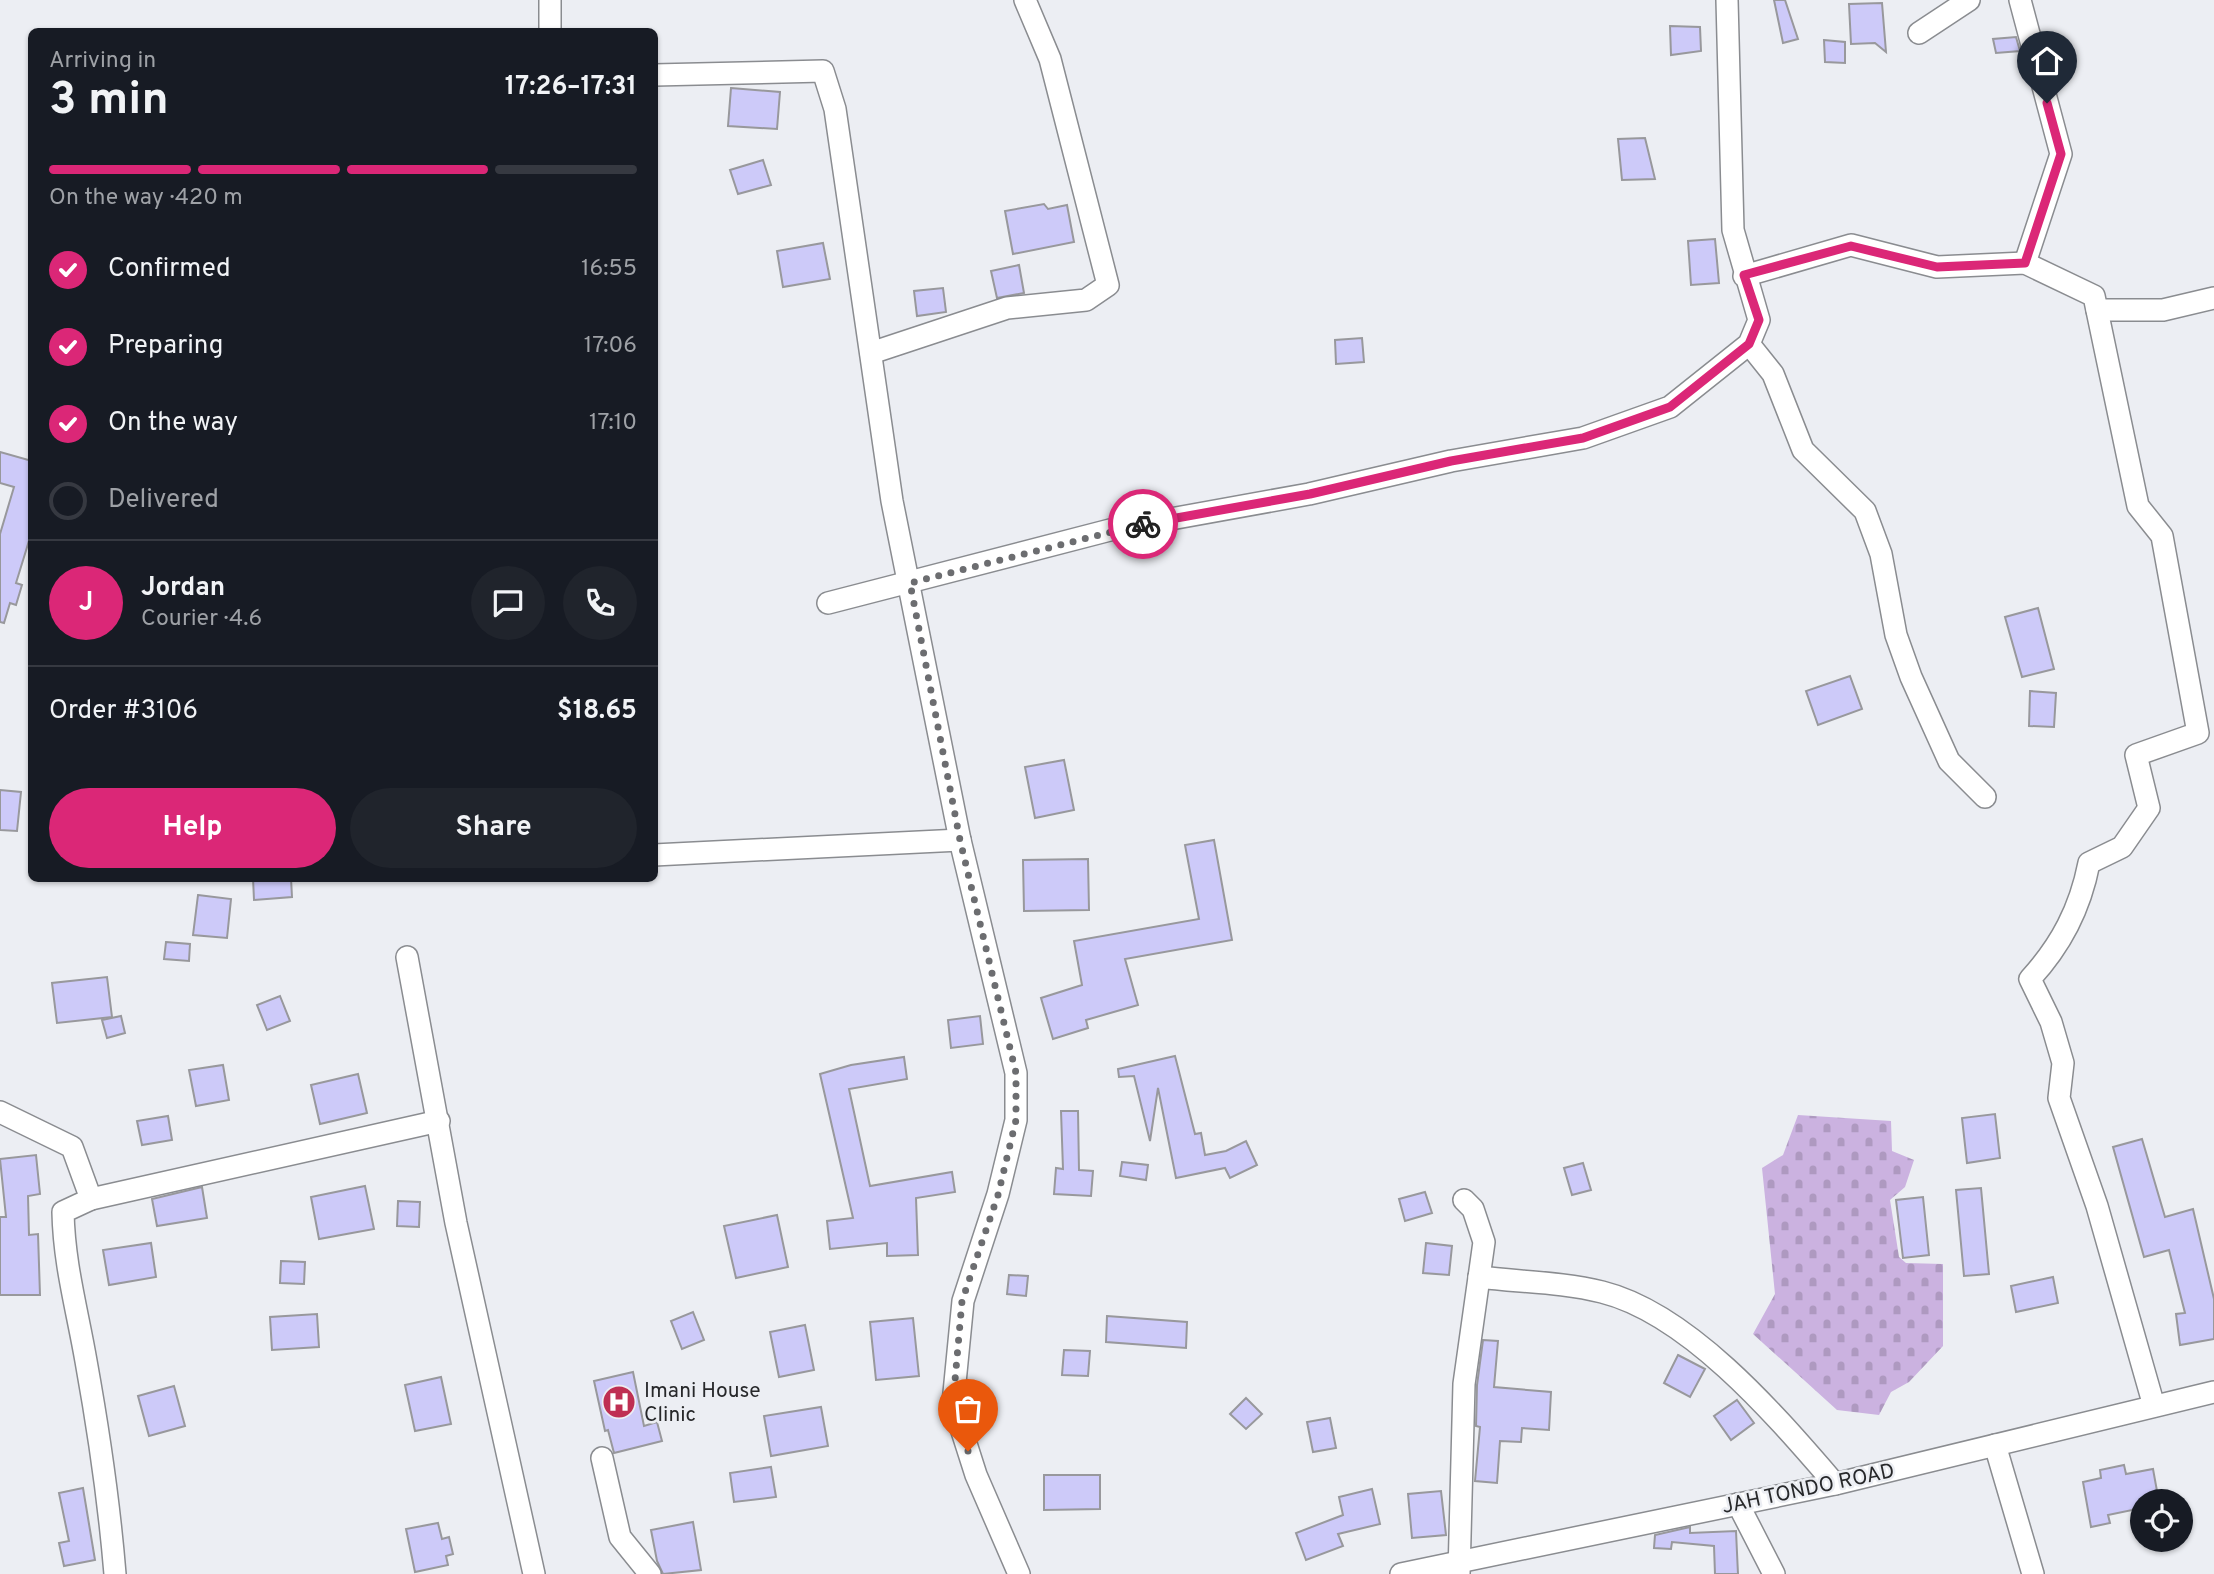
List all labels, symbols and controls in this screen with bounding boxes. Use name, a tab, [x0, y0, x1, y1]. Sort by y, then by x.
pin	[2017, 31, 2077, 103]
icon: home	[2028, 42, 2066, 80]
text: Arriving in	[49, 47, 156, 76]
text: 17:26–17:31	[505, 71, 637, 104]
text: 3 min	[49, 72, 169, 131]
text: On the way · 420 m	[49, 184, 243, 213]
icon: check	[49, 251, 87, 289]
text: Confirmed	[108, 253, 231, 286]
text: 16:55	[581, 255, 637, 284]
icon: check	[49, 328, 87, 366]
text: Preparing	[108, 330, 223, 363]
text: 17:06	[584, 332, 637, 361]
icon: check	[49, 405, 87, 443]
text: On the way	[108, 407, 238, 440]
text: 17:10	[589, 409, 637, 438]
text: Delivered	[108, 484, 219, 517]
courier	[1108, 489, 1178, 559]
icon: bike	[1124, 505, 1162, 543]
button: chat	[471, 566, 545, 640]
button: phone	[563, 566, 637, 640]
text: Jordan	[141, 572, 225, 605]
text: J	[79, 587, 93, 620]
text: Courier · 4.6	[141, 605, 262, 634]
text: Order #3106	[49, 695, 198, 728]
text: $18.65	[557, 695, 637, 728]
button: Help	[49, 788, 336, 868]
button: Share	[350, 788, 637, 868]
place label: Imani House Clinic	[644, 1378, 760, 1429]
pin	[938, 1379, 998, 1451]
hospital icon: Imani House Clinic	[600, 1383, 638, 1421]
icon: bag	[949, 1390, 987, 1428]
street label: JAH TONDO ROAD	[1720, 1458, 1897, 1521]
map controls	[2130, 1489, 2193, 1552]
button: locate	[2130, 1489, 2193, 1552]

